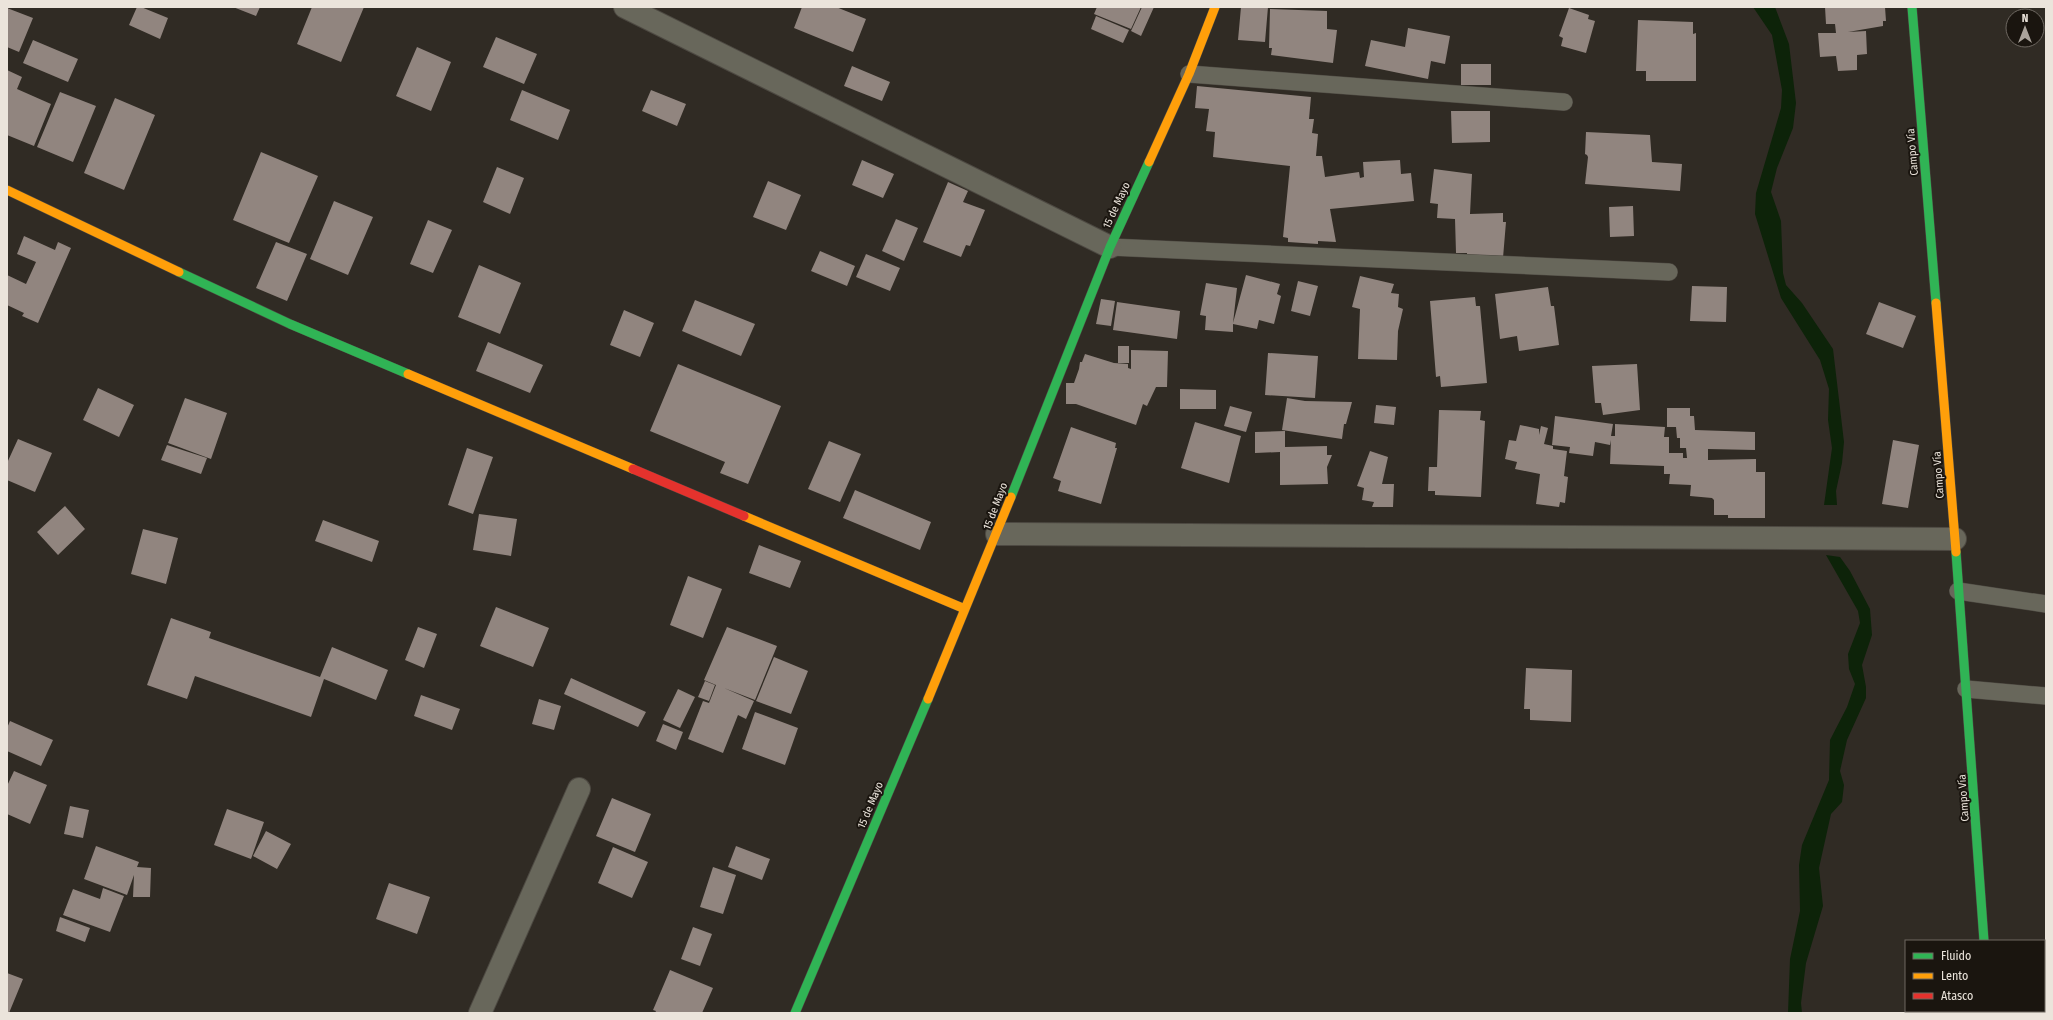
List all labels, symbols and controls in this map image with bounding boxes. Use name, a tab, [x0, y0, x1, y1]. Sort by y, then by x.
north arrow	[2005, 8, 2045, 48]
text: N	[2022, 12, 2028, 25]
street label: Campo Vía	[1904, 128, 1921, 176]
street label: 15 de Mayo	[1100, 180, 1133, 230]
street label: Campo Vía	[1930, 451, 1947, 499]
street label: 15 de Mayo	[981, 481, 1010, 532]
street label: Campo Vía	[1955, 774, 1972, 822]
street label: 15 de Mayo	[855, 780, 886, 831]
legend	[1905, 940, 2045, 1012]
text: Fluido	[1941, 949, 1971, 963]
text: Lento	[1941, 969, 1968, 983]
text: Atasco	[1941, 989, 1973, 1003]

